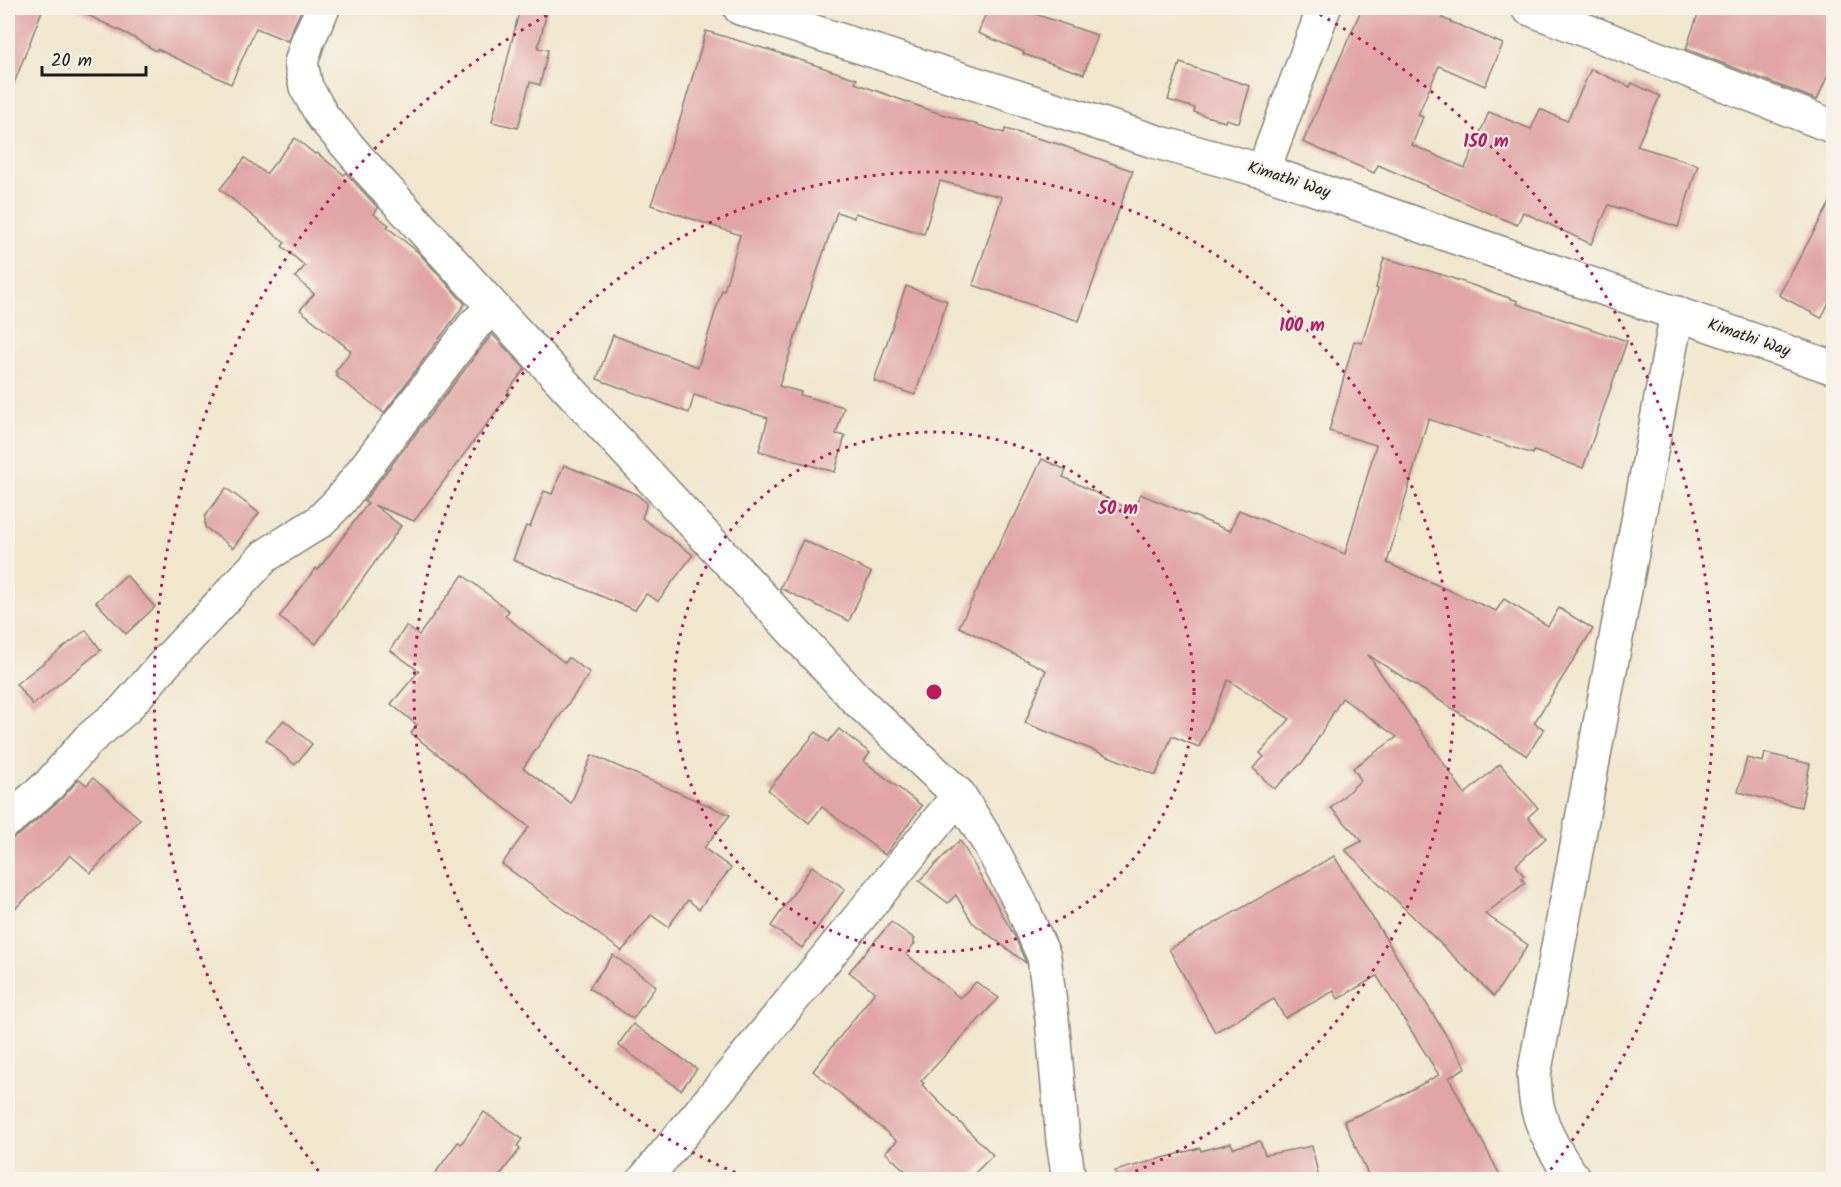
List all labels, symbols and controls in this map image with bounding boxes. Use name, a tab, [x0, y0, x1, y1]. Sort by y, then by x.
scale bar	[42, 39, 146, 77]
text: 20 m	[51, 47, 92, 76]
text: 150 m	[1463, 128, 1509, 157]
street label: Kimathi Way	[1244, 155, 1334, 205]
text: 100 m	[1279, 312, 1325, 341]
street label: Kimathi Way	[1704, 312, 1794, 364]
text: 50 m	[1097, 495, 1138, 524]
centre of rings	[924, 682, 944, 702]

